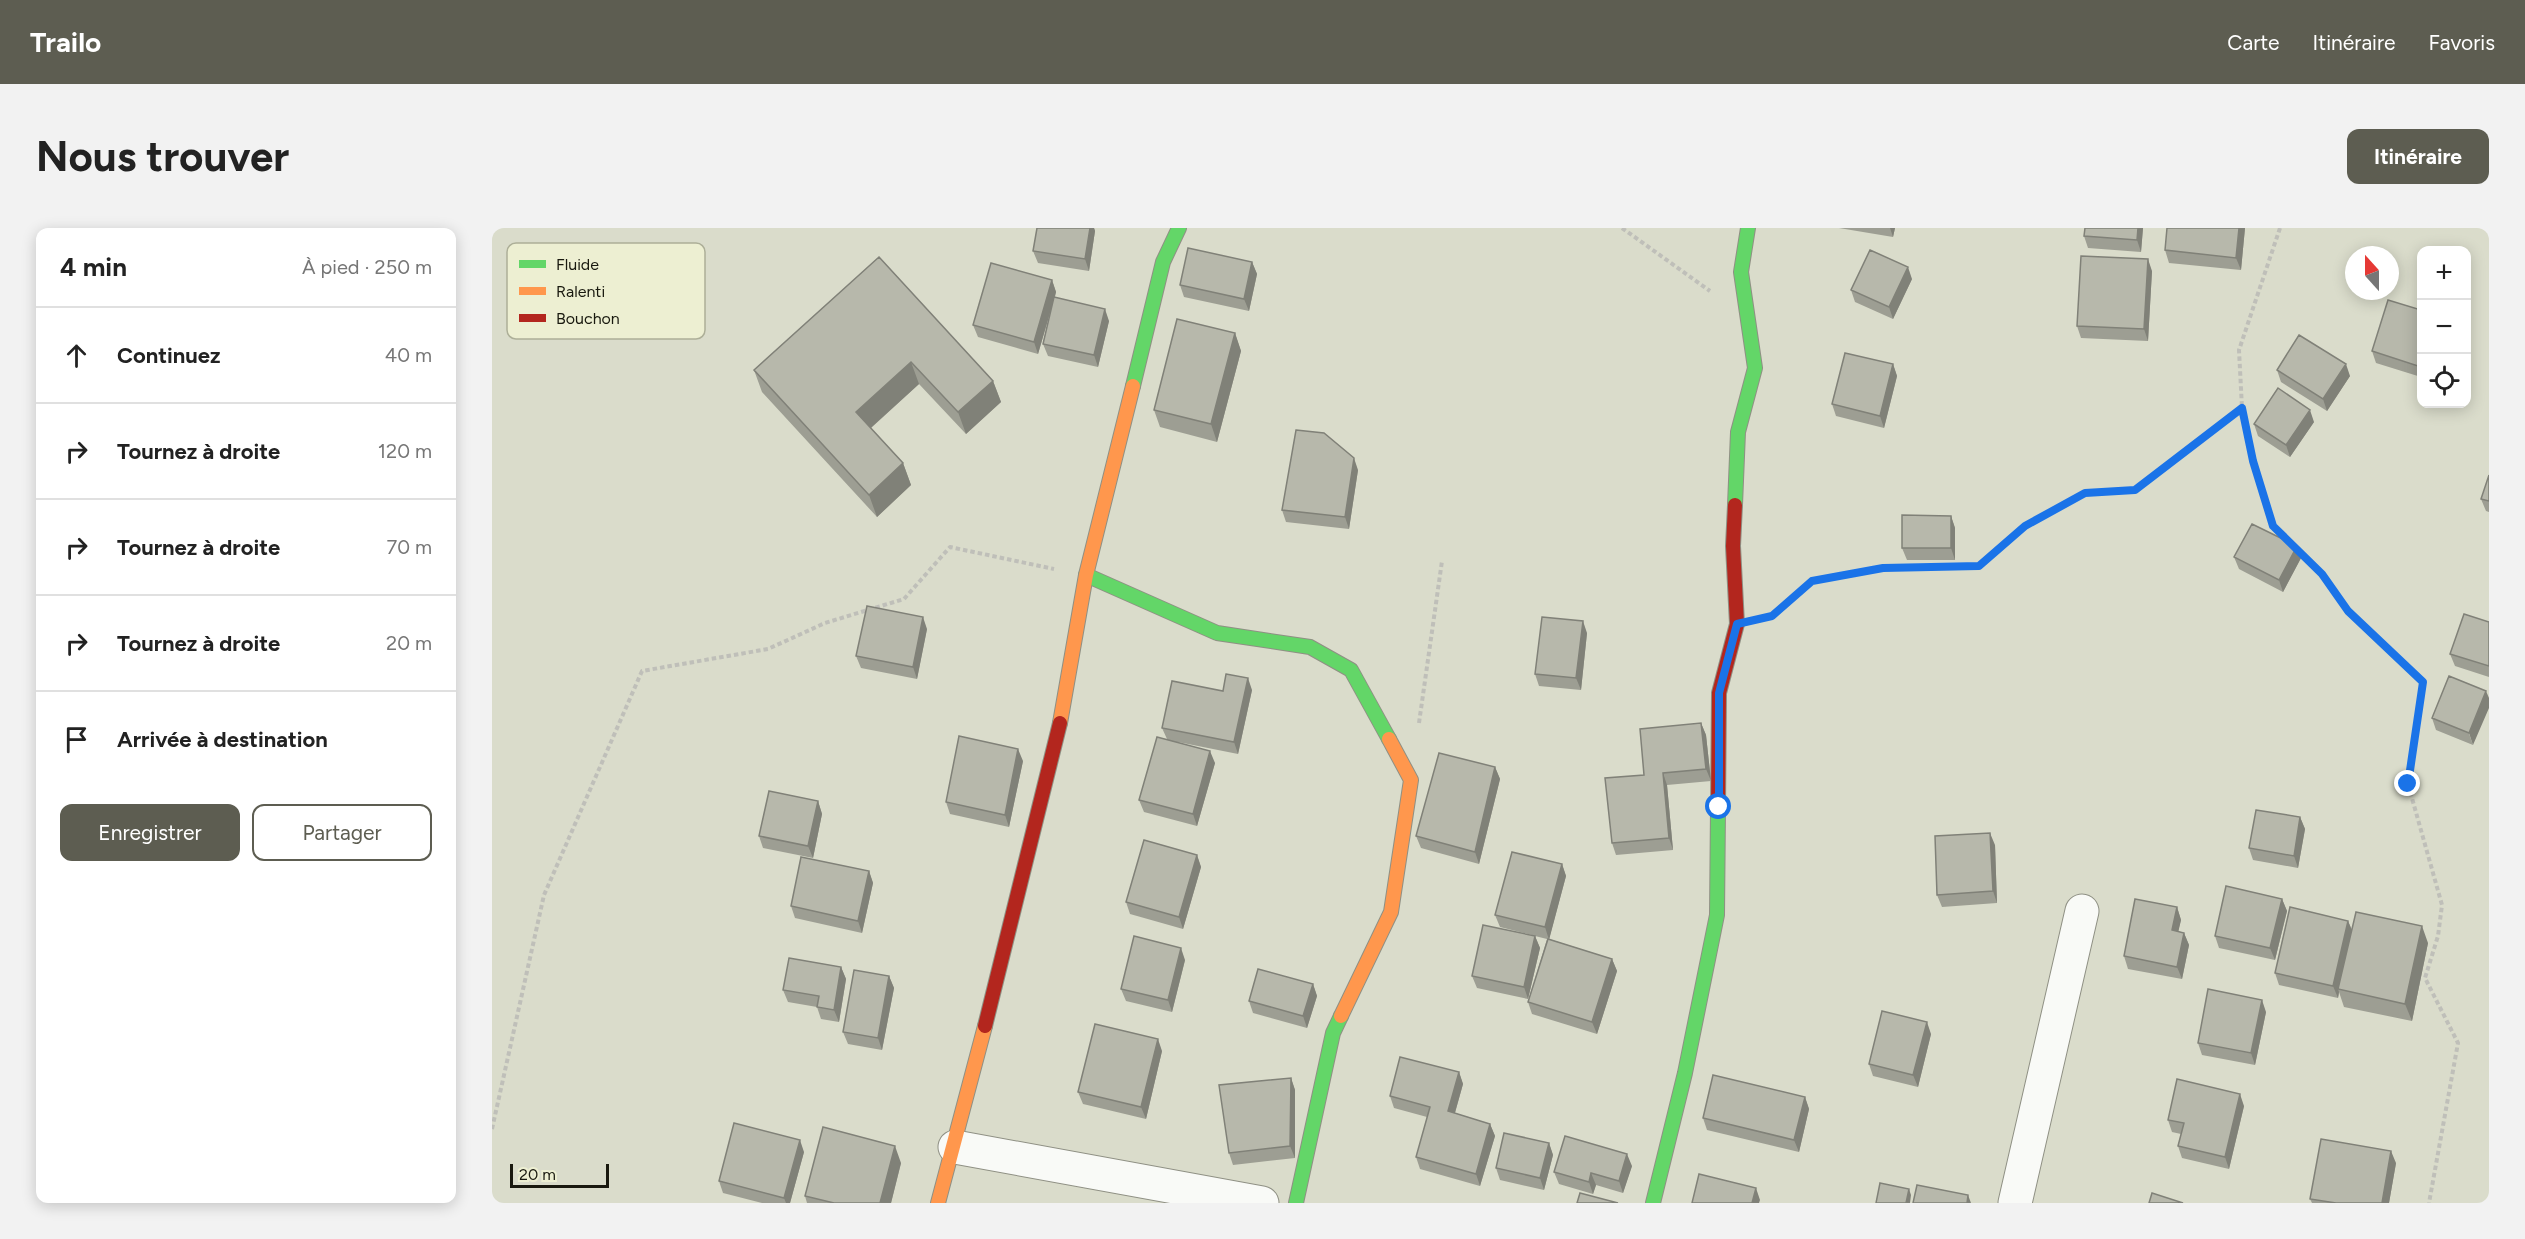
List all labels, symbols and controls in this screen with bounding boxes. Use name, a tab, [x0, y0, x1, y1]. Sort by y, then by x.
text: Trailo	[30, 25, 101, 59]
text: Carte	[2227, 30, 2280, 55]
text: Itinéraire	[2313, 30, 2396, 55]
text: Favoris	[2429, 30, 2495, 55]
button: Itinéraire	[2347, 129, 2489, 184]
text: Nous trouver	[36, 131, 289, 182]
legend	[507, 243, 705, 339]
north arrow	[2345, 246, 2399, 300]
map controls	[2417, 246, 2471, 408]
button: +	[2417, 246, 2471, 300]
text: 4 min	[60, 251, 127, 283]
text: À pied · 250 m	[302, 255, 432, 279]
text: Fluide	[556, 255, 599, 274]
text: Ralenti	[556, 282, 605, 301]
button: −	[2417, 300, 2471, 354]
text: Bouchon	[556, 309, 620, 328]
icon: ahead	[60, 339, 93, 372]
text: Continuez	[117, 342, 221, 369]
text: 40 m	[385, 343, 432, 367]
button: locate	[2417, 354, 2471, 408]
icon: right	[60, 435, 93, 468]
text: Tournez à droite	[117, 438, 280, 465]
text: 120 m	[378, 439, 432, 463]
icon: right	[60, 531, 93, 564]
text: Tournez à droite	[117, 534, 280, 561]
text: 70 m	[386, 535, 432, 559]
icon: right	[60, 627, 93, 660]
text: Tournez à droite	[117, 630, 280, 657]
text: 20 m	[386, 631, 432, 655]
icon: arrive	[60, 723, 93, 756]
text: Arrivée à destination	[117, 726, 328, 753]
route end	[2394, 770, 2420, 796]
route start	[1705, 793, 1731, 819]
button: Enregistrer	[60, 804, 240, 861]
button: Partager	[252, 804, 432, 861]
scale bar	[510, 1161, 609, 1188]
text: 20 m	[519, 1165, 556, 1184]

